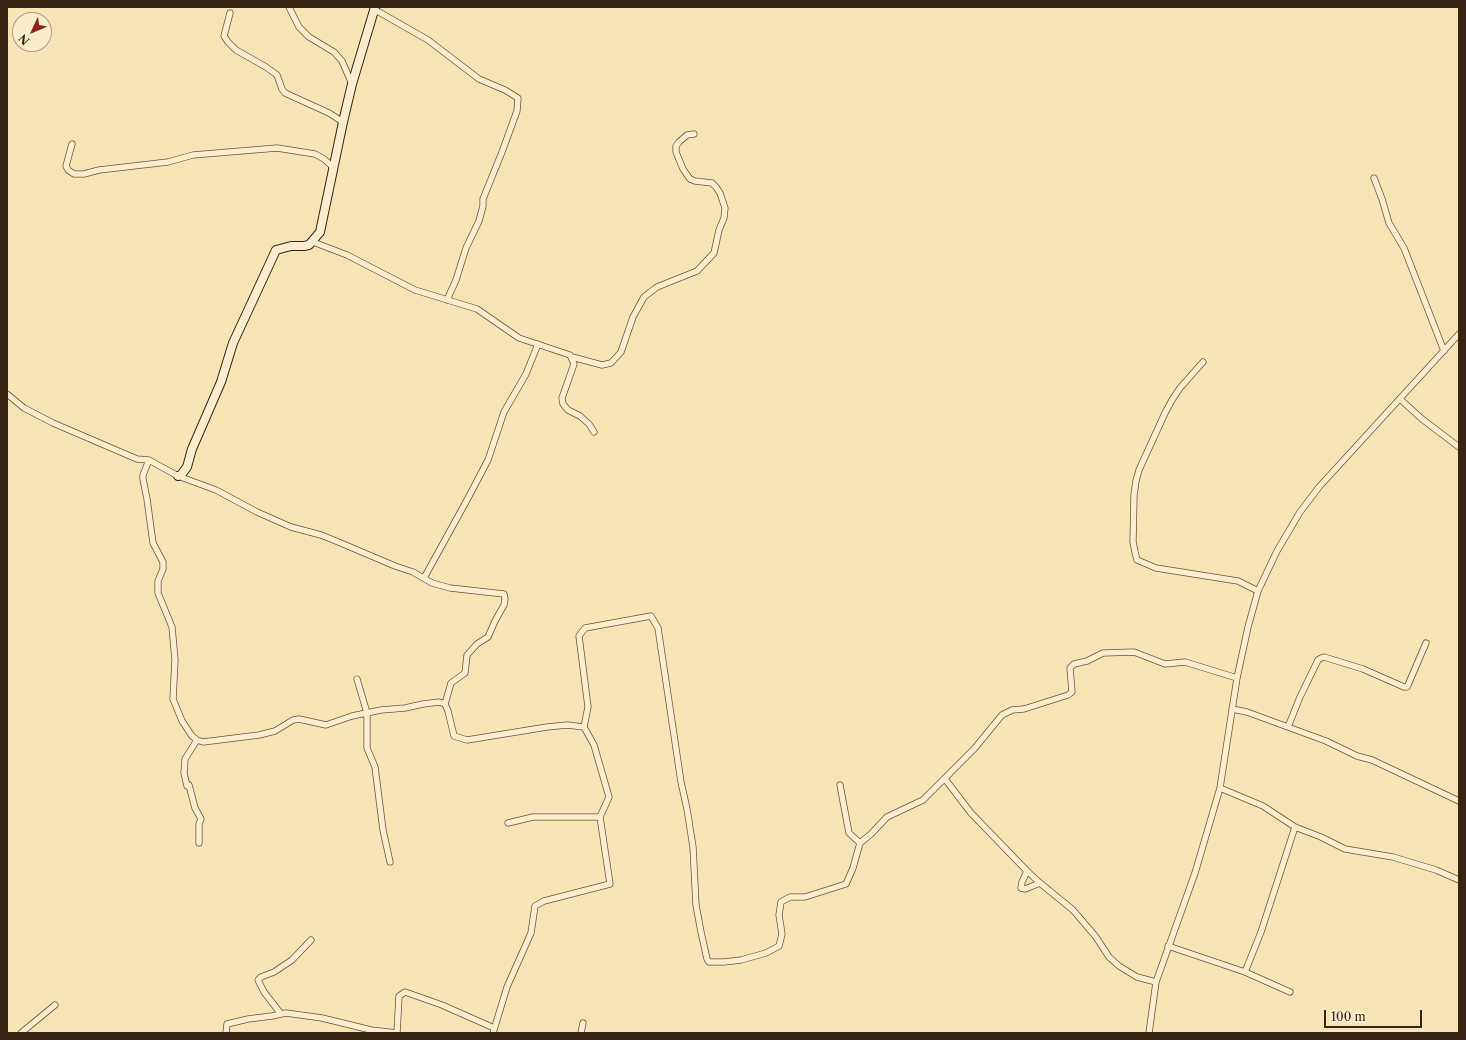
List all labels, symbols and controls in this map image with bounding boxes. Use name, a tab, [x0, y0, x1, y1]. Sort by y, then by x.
north arrow	[12, 12, 52, 52]
text: N	[16, 31, 32, 48]
scale bar	[1326, 1002, 1424, 1028]
text: 100 m	[1331, 1009, 1366, 1024]

